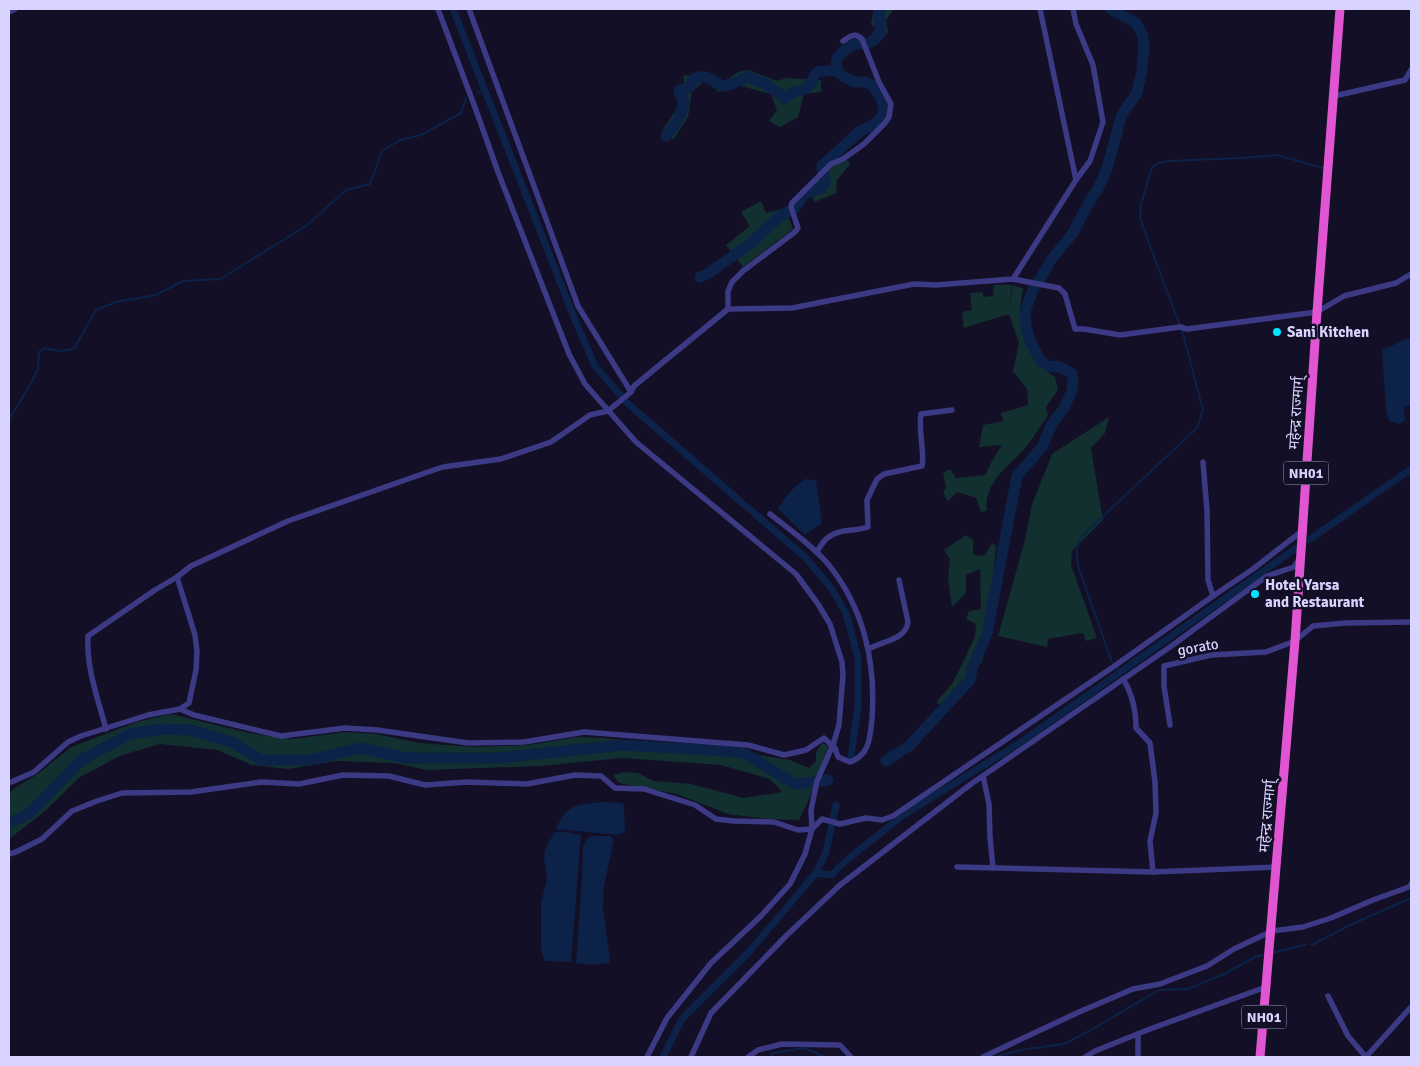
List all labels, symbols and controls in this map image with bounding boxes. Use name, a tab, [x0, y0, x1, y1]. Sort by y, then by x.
place label: Sani Kitchen	[1287, 323, 1369, 341]
marker: Sani Kitchen	[1271, 326, 1283, 338]
street label: महेन्द्र राज्मार्ग्	[1284, 374, 1309, 450]
road number: NH01	[1284, 462, 1328, 484]
place label: Hotel Yarsa and Restaurant	[1265, 576, 1365, 611]
marker: Hotel Yarsa and Restaurant	[1249, 588, 1261, 600]
street label: gorato	[1176, 635, 1220, 659]
street label: महेन्द्र राज्मार्ग्	[1255, 777, 1280, 853]
road number: NH01	[1242, 1006, 1286, 1028]

